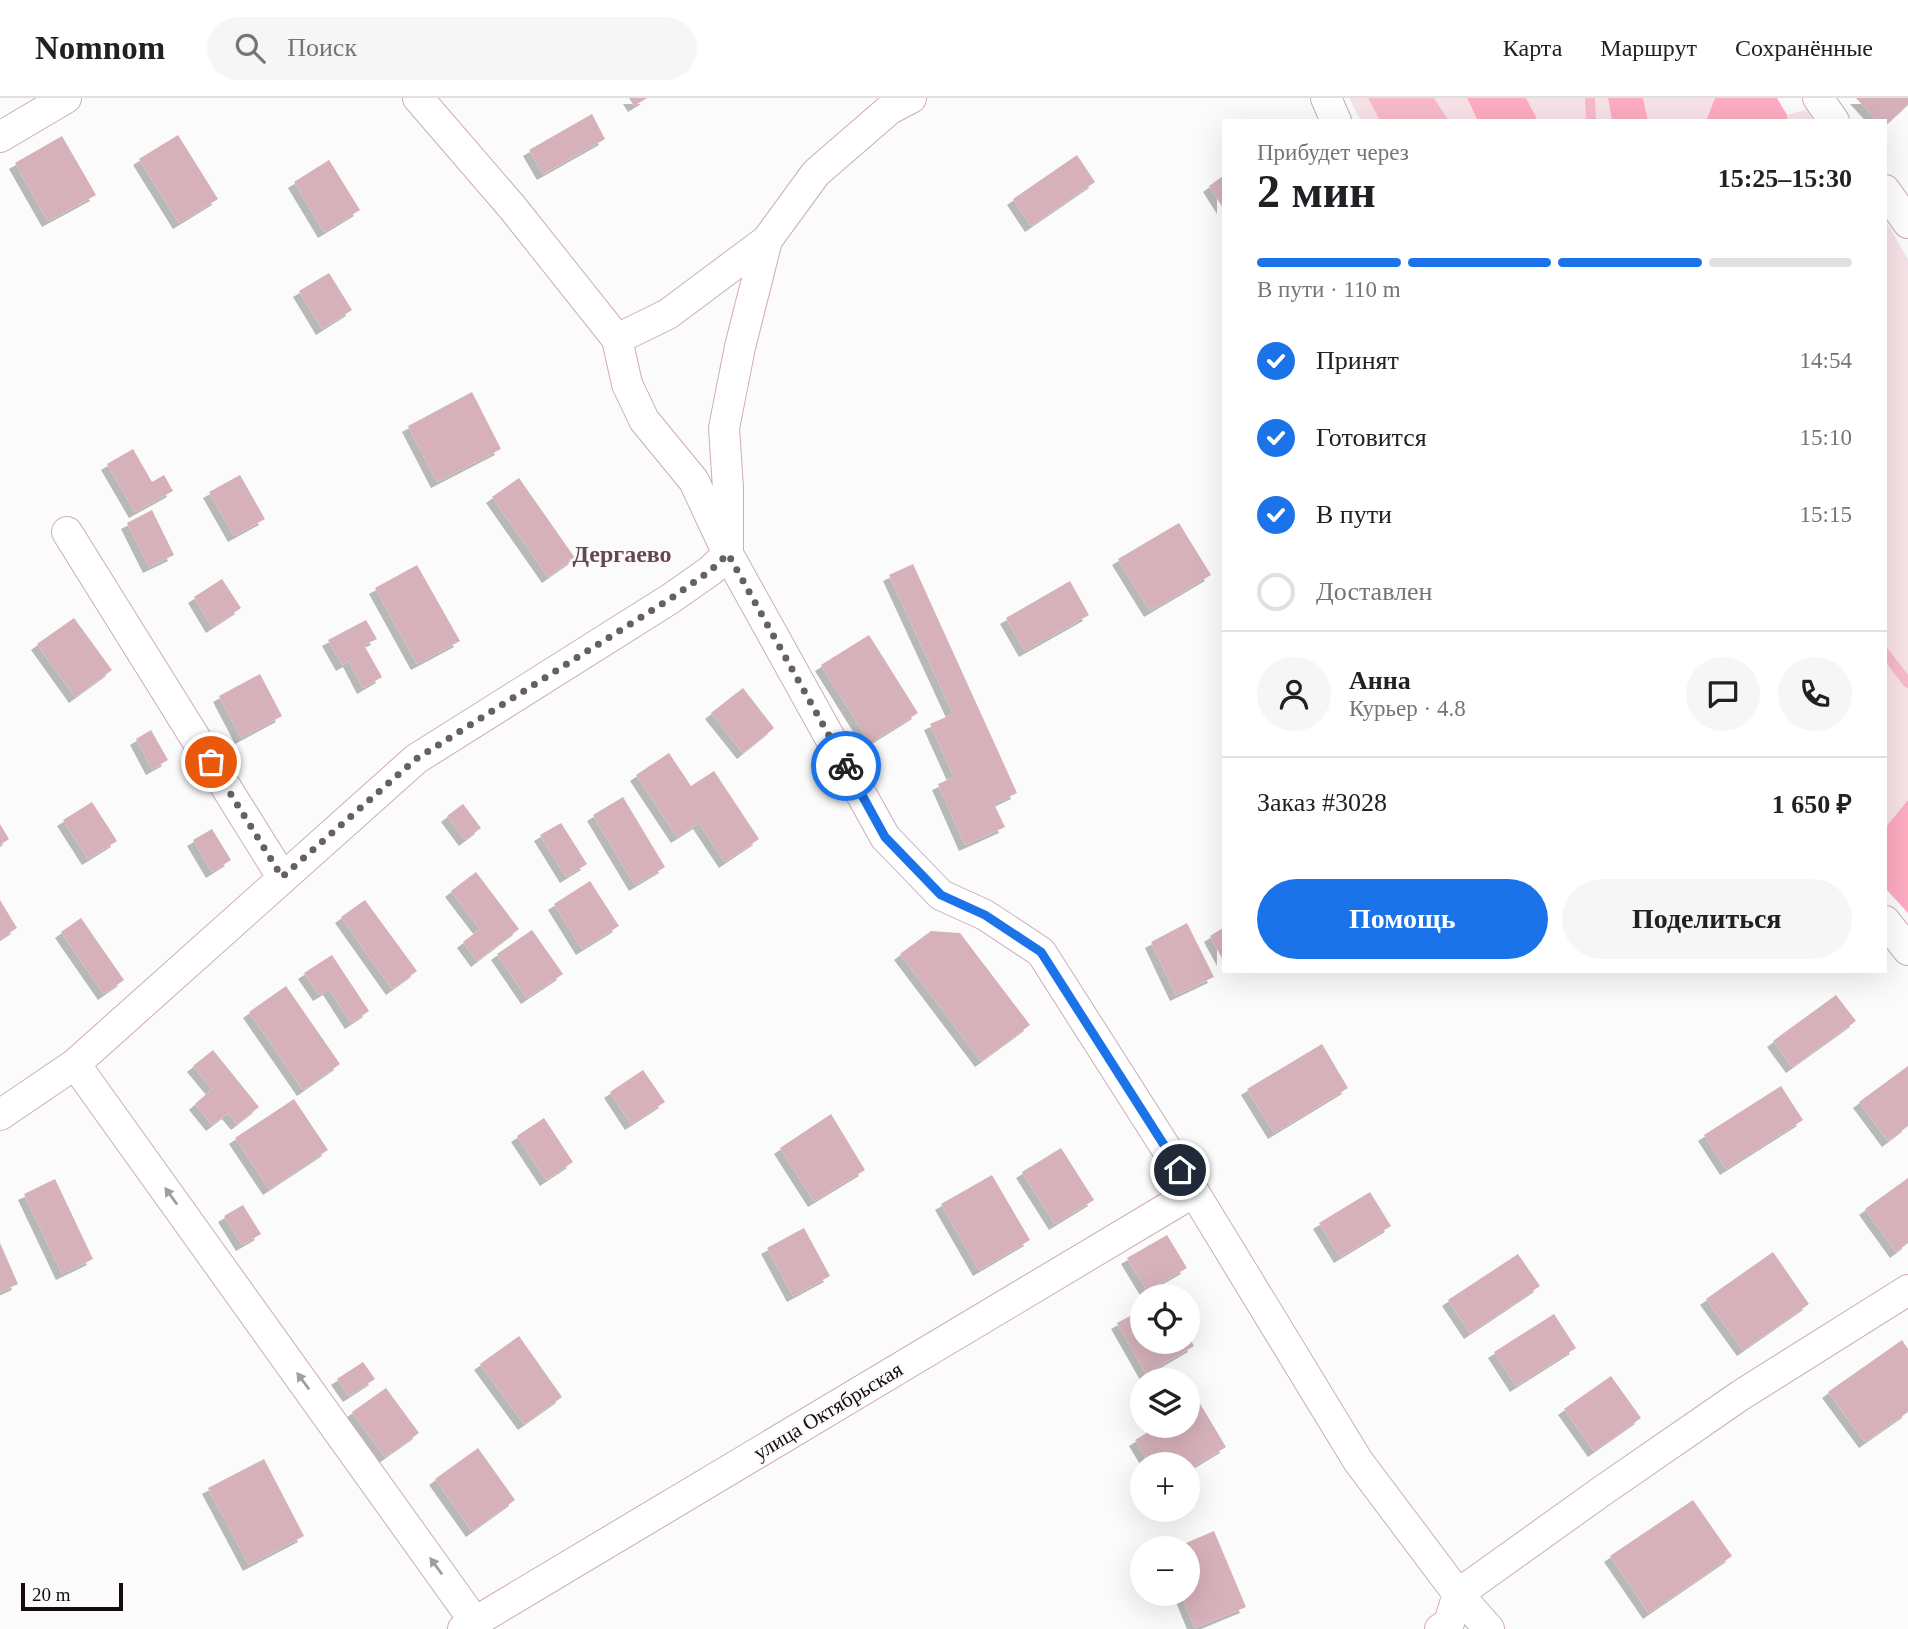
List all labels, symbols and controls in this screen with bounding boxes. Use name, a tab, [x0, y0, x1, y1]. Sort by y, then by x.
search box	[207, 17, 697, 80]
icon: search	[231, 29, 269, 67]
text: Nomnom	[35, 30, 165, 66]
text: Поиск	[287, 33, 357, 62]
text: Карта	[1503, 35, 1562, 61]
text: Маршрут	[1600, 35, 1697, 61]
text: Сохранённые	[1735, 35, 1873, 61]
text: Прибудет через	[1257, 140, 1409, 165]
text: 15:25–15:30	[1718, 164, 1852, 193]
text: 2 мин	[1257, 166, 1376, 217]
text: В пути · 110 m	[1257, 277, 1401, 302]
icon: check	[1257, 342, 1295, 380]
text: Принят	[1316, 346, 1399, 375]
text: 14:54	[1800, 348, 1852, 373]
icon: check	[1257, 419, 1295, 457]
text: Готовится	[1316, 423, 1427, 452]
text: 15:10	[1800, 425, 1852, 450]
icon: check	[1257, 496, 1295, 534]
text: В пути	[1316, 500, 1392, 529]
text: 15:15	[1800, 502, 1852, 527]
district label: Дергаево	[572, 541, 672, 567]
text: Доставлен	[1316, 577, 1433, 606]
button: person	[1257, 657, 1331, 731]
button: chat	[1686, 657, 1760, 731]
button: phone	[1778, 657, 1852, 731]
text: Анна	[1349, 666, 1411, 695]
text: Курьер · 4.8	[1349, 696, 1466, 721]
courier	[811, 731, 881, 801]
pin	[181, 732, 241, 792]
icon: bag	[192, 743, 230, 781]
icon: bike	[827, 747, 865, 785]
text: Заказ #3028	[1257, 788, 1387, 817]
text: 1 650 ₽	[1772, 790, 1852, 819]
button: Помощь	[1257, 879, 1548, 959]
button: Поделиться	[1562, 879, 1852, 959]
pin	[1150, 1140, 1210, 1200]
icon: home	[1161, 1151, 1199, 1189]
one-way arrow	[164, 1187, 178, 1205]
map controls	[1130, 1284, 1200, 1606]
button: locate	[1130, 1284, 1200, 1354]
street label: улица Октябрьская	[749, 1357, 907, 1465]
button: layers	[1130, 1368, 1200, 1438]
one-way arrow	[296, 1372, 310, 1390]
button: +	[1130, 1452, 1200, 1522]
button: −	[1130, 1536, 1200, 1606]
one-way arrow	[429, 1557, 443, 1575]
scale bar	[21, 1580, 122, 1612]
text: 20 m	[32, 1584, 71, 1605]

